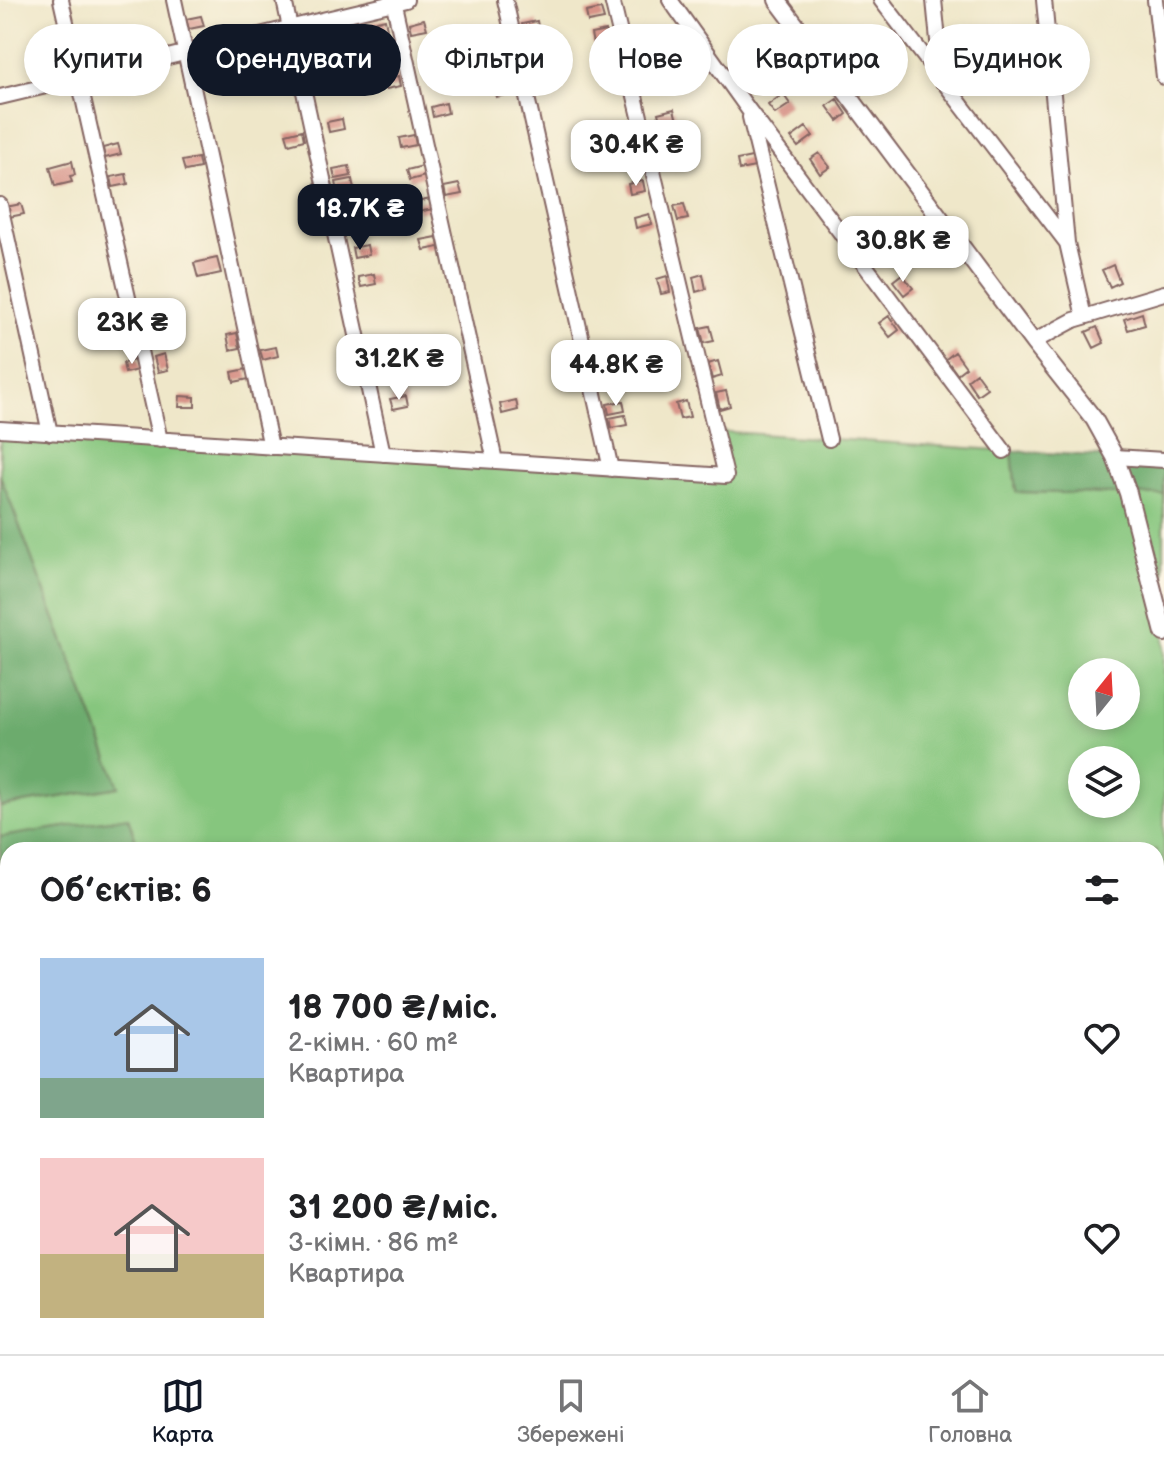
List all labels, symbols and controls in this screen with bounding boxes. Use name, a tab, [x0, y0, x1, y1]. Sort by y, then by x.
chip: Купити	[24, 24, 171, 96]
chip: Орендувати	[187, 24, 401, 96]
chip: Фільтри	[417, 24, 573, 96]
chip: Нове	[589, 24, 711, 96]
chip: Квартира	[727, 24, 908, 96]
chip: Будинок	[924, 24, 1090, 96]
pin: 30.4K ₴	[562, 120, 710, 188]
text: 30.4K ₴	[589, 130, 683, 161]
pin: 18.7K ₴	[286, 184, 434, 252]
text: 18.7K ₴	[316, 194, 404, 225]
pin: 30.8K ₴	[829, 216, 977, 284]
text: 30.8K ₴	[856, 226, 950, 257]
pin: 23K ₴	[76, 298, 188, 366]
text: 23K ₴	[96, 308, 168, 339]
pin: 31.2K ₴	[325, 334, 473, 402]
pin: 44.8K ₴	[542, 340, 690, 408]
text: 31.2K ₴	[354, 344, 444, 375]
text: 44.8K ₴	[569, 350, 663, 381]
north arrow	[1068, 658, 1140, 730]
map controls	[1068, 658, 1140, 818]
button: layers	[1068, 746, 1140, 818]
icon: filters	[1080, 868, 1124, 912]
text: Об’єктів: 6	[40, 870, 212, 911]
text: 18 700 ₴/міс.	[288, 987, 497, 1028]
icon: home	[104, 990, 200, 1086]
icon: heart	[1080, 1016, 1124, 1060]
text: 2-кімн. · 60 m²	[288, 1028, 458, 1059]
text: Квартира	[288, 1059, 405, 1090]
text: 31 200 ₴/міс.	[288, 1187, 498, 1228]
icon: home	[104, 1190, 200, 1286]
icon: heart	[1080, 1216, 1124, 1260]
text: 3-кімн. · 86 m²	[288, 1228, 458, 1259]
text: Квартира	[288, 1259, 405, 1290]
tab: Карта	[152, 1374, 214, 1449]
tab: Збережені	[517, 1374, 624, 1449]
tab: Головна	[928, 1374, 1012, 1449]

